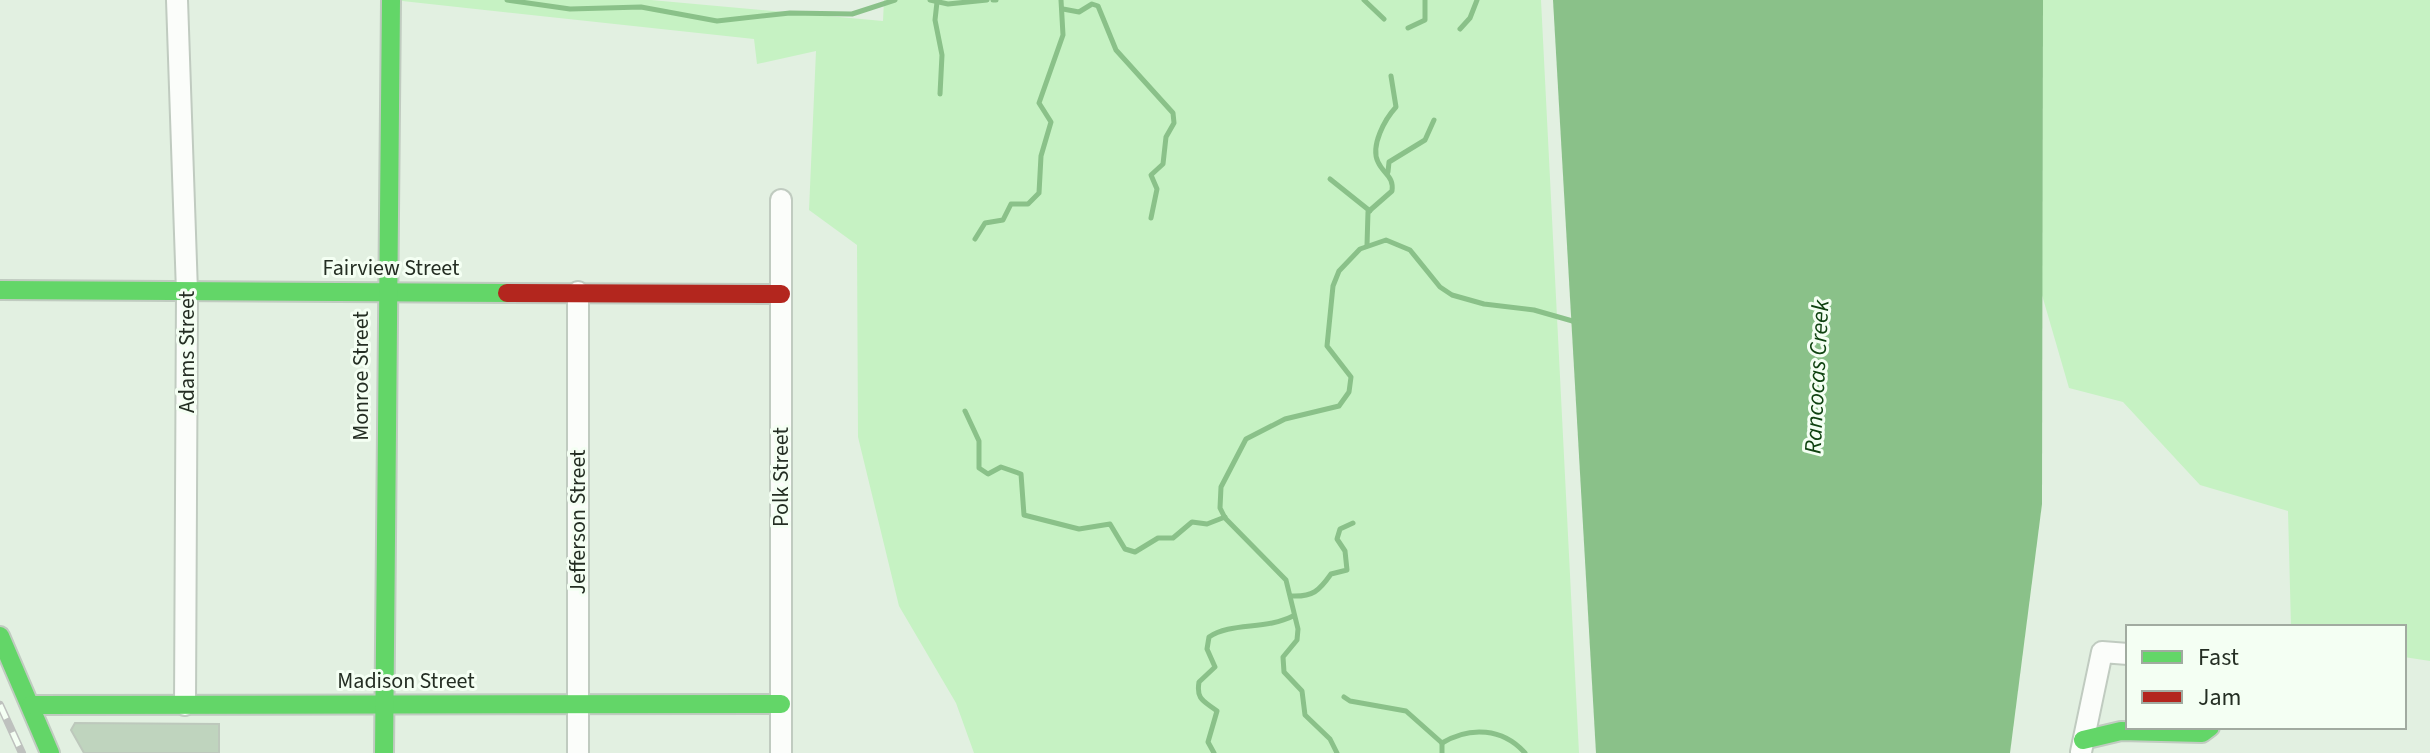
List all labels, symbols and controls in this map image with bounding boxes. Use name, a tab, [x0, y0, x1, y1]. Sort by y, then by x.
street label: Fairview Street	[323, 252, 460, 284]
street label: Adams Street	[171, 290, 203, 413]
water label: Rancocas Creek	[1795, 299, 1839, 455]
street label: Monroe Street	[345, 311, 377, 441]
street label: Polk Street	[765, 427, 797, 527]
street label: Jefferson Street	[562, 449, 594, 595]
legend	[2126, 625, 2406, 729]
text: Fast	[2198, 640, 2239, 675]
street label: Madison Street	[337, 665, 475, 697]
text: Jam	[2198, 680, 2242, 715]

